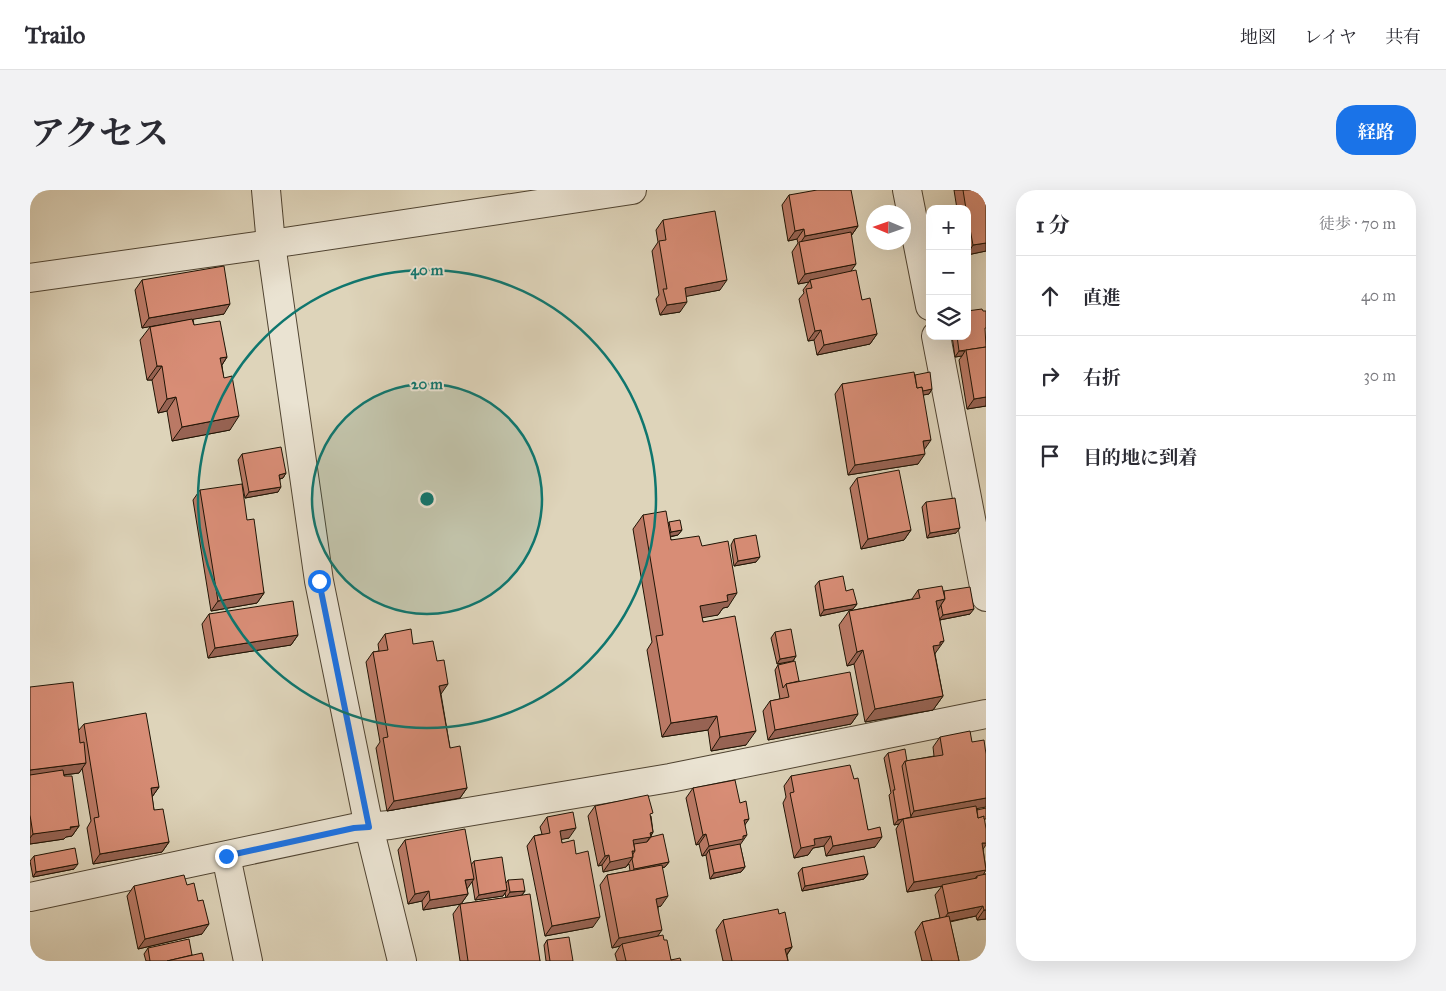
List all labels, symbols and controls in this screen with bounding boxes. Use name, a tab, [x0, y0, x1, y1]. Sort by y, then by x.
text: Trailo	[25, 20, 85, 50]
text: 地図	[1240, 26, 1276, 48]
text: レイヤ	[1304, 26, 1357, 48]
text: 共有	[1385, 26, 1421, 48]
button: 経路	[1336, 105, 1416, 155]
text: アクセス	[30, 112, 169, 155]
north arrow	[866, 205, 911, 250]
map controls	[926, 205, 971, 340]
button: +	[926, 205, 971, 250]
text: 1 分	[1036, 212, 1070, 238]
text: 徒歩 · 70 m	[1319, 214, 1396, 233]
button: −	[926, 250, 971, 295]
text: 40 m	[411, 261, 444, 280]
icon: ahead	[1036, 282, 1064, 310]
text: 直進	[1083, 286, 1121, 309]
text: 40 m	[1361, 286, 1396, 305]
button: layers	[926, 295, 971, 340]
icon: right	[1036, 362, 1064, 390]
text: 右折	[1083, 366, 1121, 389]
text: 30 m	[1363, 366, 1396, 385]
text: 20 m	[411, 375, 443, 393]
icon: arrive	[1036, 442, 1064, 470]
text: 目的地に到着	[1083, 446, 1197, 469]
centre of rings	[418, 490, 436, 508]
route start	[308, 570, 331, 593]
route end	[215, 845, 238, 868]

